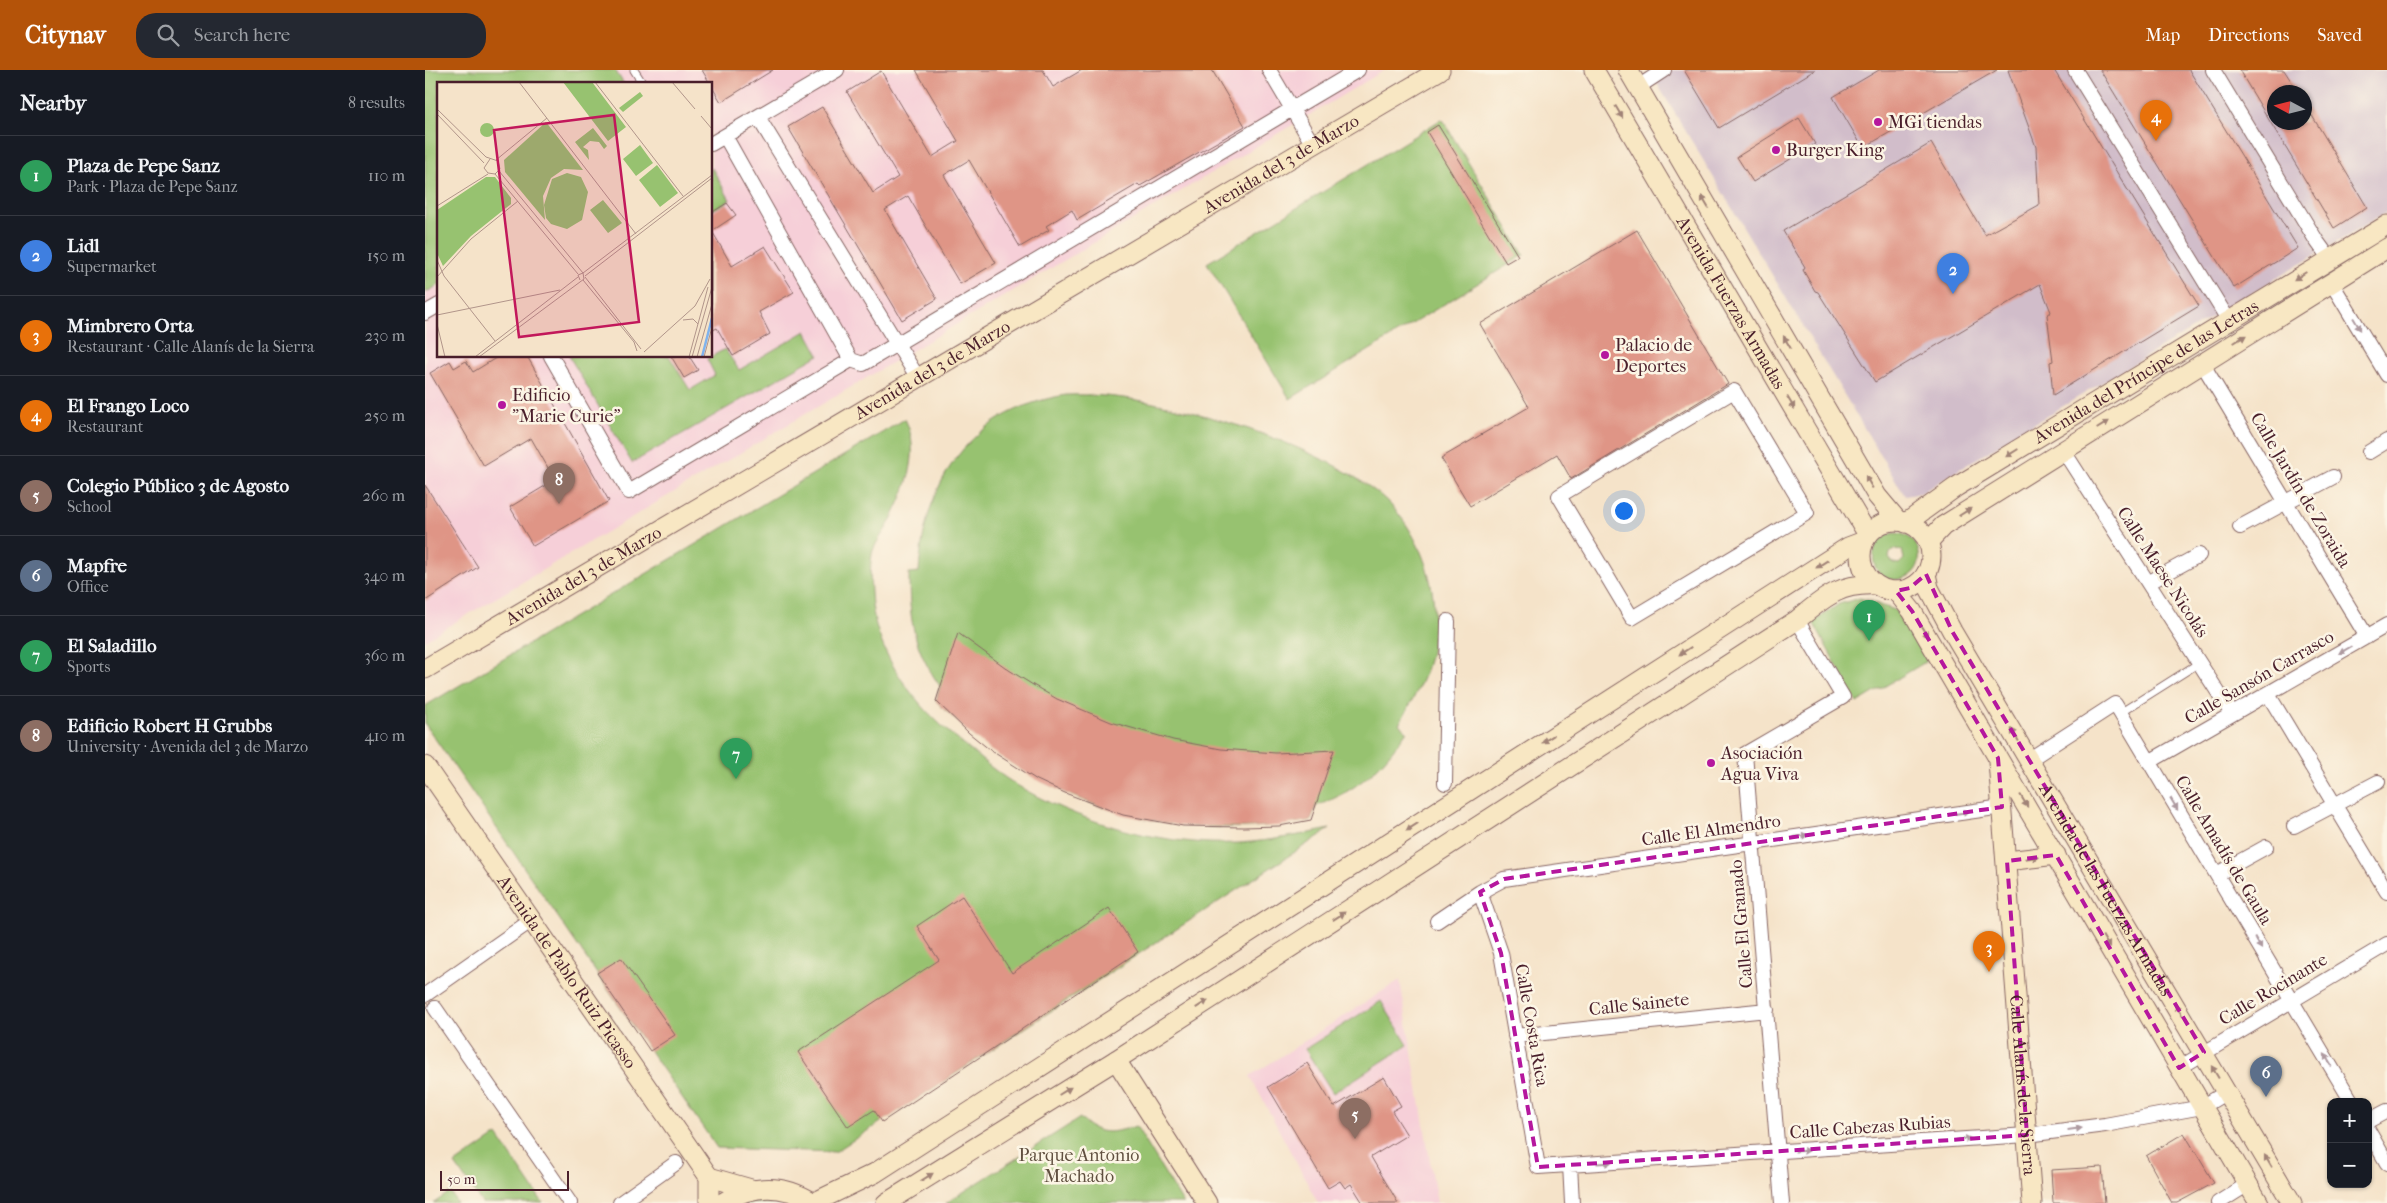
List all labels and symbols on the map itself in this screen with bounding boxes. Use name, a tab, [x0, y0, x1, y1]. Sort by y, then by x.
inset map	[437, 82, 713, 358]
north arrow	[2267, 85, 2312, 130]
pin: 4	[2140, 100, 2172, 141]
one-way arrow	[1614, 106, 1623, 119]
street label: Avenida del 3 de Marzo	[1199, 110, 1363, 219]
place label: MGi tiendas	[1888, 112, 1982, 133]
marker: MGi tiendas	[1872, 116, 1884, 128]
place label: Burger King	[1786, 140, 1884, 161]
marker: Burger King	[1770, 144, 1782, 156]
one-way arrow	[1700, 195, 1709, 208]
street label: Avenida Fuerzas Armadas	[1671, 212, 1790, 393]
pin: 2	[1937, 253, 1969, 294]
one-way arrow	[2293, 272, 2307, 281]
street label: Avenida del Príncipe de las Letras	[2029, 295, 2263, 449]
street label: Avenida del 3 de Marzo	[850, 316, 1014, 425]
one-way arrow	[2352, 317, 2361, 330]
one-way arrow	[2234, 334, 2247, 343]
place label: Palacio de Deportes	[1615, 335, 1692, 377]
one-way arrow	[1783, 335, 1791, 349]
marker: Palacio de Deportes	[1599, 349, 1611, 361]
place label: Edificio "Marie Curie"	[512, 385, 620, 427]
one-way arrow	[1786, 396, 1795, 409]
marker: Edificio "Marie Curie"	[496, 399, 508, 411]
street label: Calle Jardín de Zoraida	[2246, 409, 2356, 572]
one-way arrow	[2096, 421, 2109, 430]
one-way arrow	[2006, 448, 2019, 457]
pin: 8	[543, 463, 575, 504]
one-way arrow	[1865, 475, 1873, 490]
your location	[1611, 498, 1637, 524]
street label: Calle Maese Nicolás	[2112, 503, 2213, 642]
one-way arrow	[1959, 507, 1972, 517]
street label: Avenida del 3 de Marzo	[501, 522, 665, 631]
one-way arrow	[1815, 559, 1828, 568]
pin: 1	[1853, 600, 1885, 641]
one-way arrow	[1919, 625, 1928, 638]
street label: Calle Sansón Carrasco	[2181, 626, 2338, 729]
one-way arrow	[2338, 645, 2351, 654]
one-way arrow	[1678, 647, 1692, 656]
one-way arrow	[2011, 729, 2020, 742]
one-way arrow	[1542, 735, 1555, 744]
pin: 7	[720, 738, 752, 779]
place label: Asociación Agua Viva	[1720, 743, 1803, 785]
marker: Asociación Agua Viva	[1705, 757, 1717, 769]
street label: Calle Amadís de Gaula	[2171, 772, 2277, 929]
street label: Avenida de las Fuerzas Armadas	[2034, 779, 2177, 1000]
one-way arrow	[2020, 795, 2029, 808]
one-way arrow	[2170, 797, 2179, 810]
one-way arrow	[1954, 808, 1970, 816]
street label: Calle El Almendro	[1640, 810, 1782, 851]
one-way arrow	[1405, 823, 1418, 832]
one-way arrow	[1793, 832, 1809, 840]
one-way arrow	[2024, 854, 2040, 862]
street label: Calle El Granado	[1725, 859, 1758, 989]
street label: Avenida de Pablo Ruiz Picasso	[492, 870, 641, 1073]
one-way arrow	[1332, 912, 1346, 921]
pin: 3	[1973, 931, 2005, 972]
one-way arrow	[2102, 934, 2110, 949]
one-way arrow	[2254, 936, 2263, 949]
street label: Calle Rocinante	[2215, 949, 2331, 1030]
street label: Calle Costa Rica	[1510, 962, 1553, 1089]
street label: Calle Sainete	[1588, 989, 1690, 1020]
street label: Calle Alanís de la Sierra	[2005, 994, 2040, 1177]
one-way arrow	[1196, 1000, 1209, 1009]
one-way arrow	[2174, 1004, 2183, 1017]
one-way arrow	[2323, 1053, 2332, 1066]
pin: 6	[2250, 1056, 2282, 1097]
one-way arrow	[2211, 1066, 2220, 1079]
one-way arrow	[1059, 1087, 1072, 1096]
pin: 5	[1339, 1098, 1371, 1139]
street label: Calle Cabezas Rubias	[1789, 1111, 1951, 1144]
one-way arrow	[2067, 1125, 2083, 1133]
one-way arrow	[1956, 1135, 1972, 1143]
park label: Parque Antonio Machado	[1019, 1145, 1140, 1187]
one-way arrow	[1794, 1146, 1810, 1154]
one-way arrow	[2263, 1154, 2272, 1167]
one-way arrow	[1597, 1159, 1613, 1167]
scale bar	[440, 1168, 569, 1191]
one-way arrow	[921, 1173, 934, 1182]

